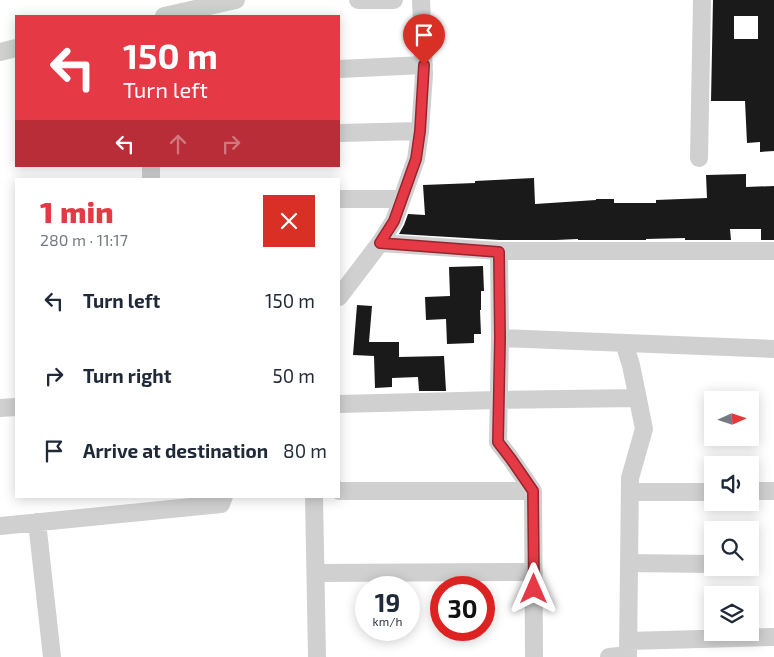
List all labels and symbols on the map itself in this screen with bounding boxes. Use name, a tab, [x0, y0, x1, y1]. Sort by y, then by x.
pin	[403, 14, 445, 65]
north arrow	[704, 391, 759, 446]
position arrow	[507, 562, 559, 614]
speed limit sign: 30	[430, 576, 495, 641]

